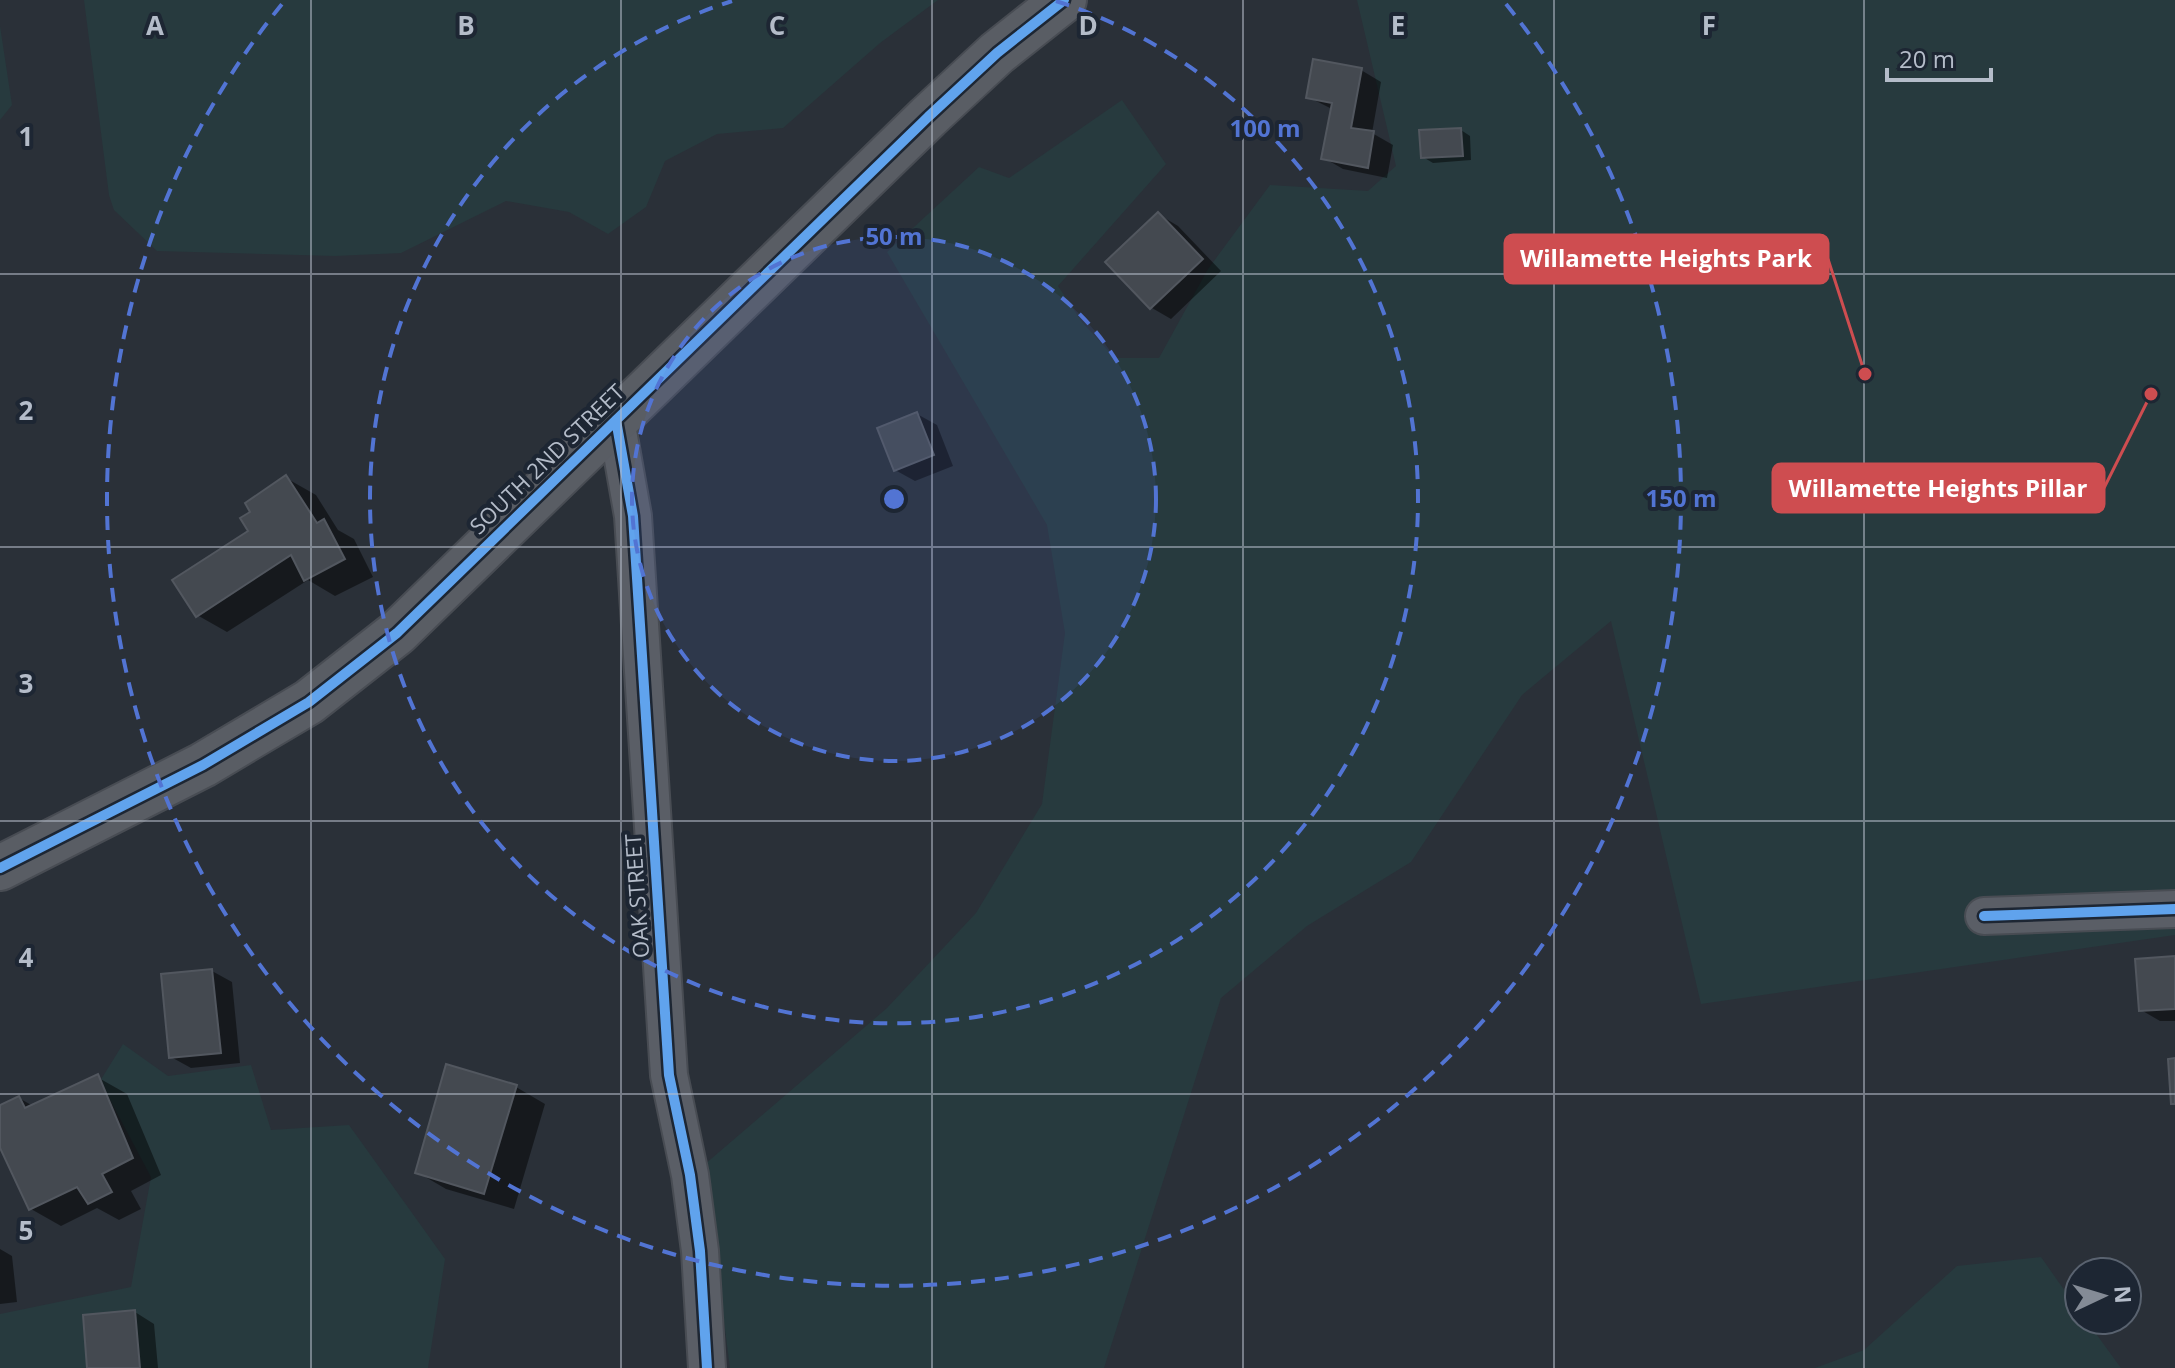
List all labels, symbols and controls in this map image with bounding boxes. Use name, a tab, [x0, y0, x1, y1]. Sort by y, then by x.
text: A	[146, 7, 164, 43]
text: B	[457, 7, 475, 43]
text: C	[769, 7, 785, 43]
text: D	[1078, 7, 1098, 43]
text: E	[1391, 7, 1405, 43]
text: F	[1702, 7, 1716, 43]
scale bar	[1887, 32, 1991, 82]
text: 20 m	[1899, 42, 1955, 75]
text: 100 m	[1230, 111, 1300, 144]
text: 1	[19, 118, 33, 154]
text: 50 m	[865, 219, 923, 252]
callout: Willamette Heights Park	[1505, 235, 1828, 283]
text: Willamette Heights Park	[1520, 241, 1812, 274]
street label: SOUTH 2ND STREET	[462, 376, 630, 540]
text: 2	[19, 392, 34, 428]
callout: Willamette Heights Pillar	[1773, 464, 2104, 512]
text: Willamette Heights Pillar	[1789, 471, 2088, 504]
text: 150 m	[1646, 481, 1716, 514]
centre of rings	[880, 485, 908, 513]
text: 3	[19, 665, 33, 701]
street label: OAK STREET	[617, 833, 655, 959]
text: 4	[19, 939, 34, 975]
text: 5	[19, 1212, 33, 1248]
north arrow	[2063, 1256, 2143, 1336]
text: N	[2108, 1285, 2140, 1305]

